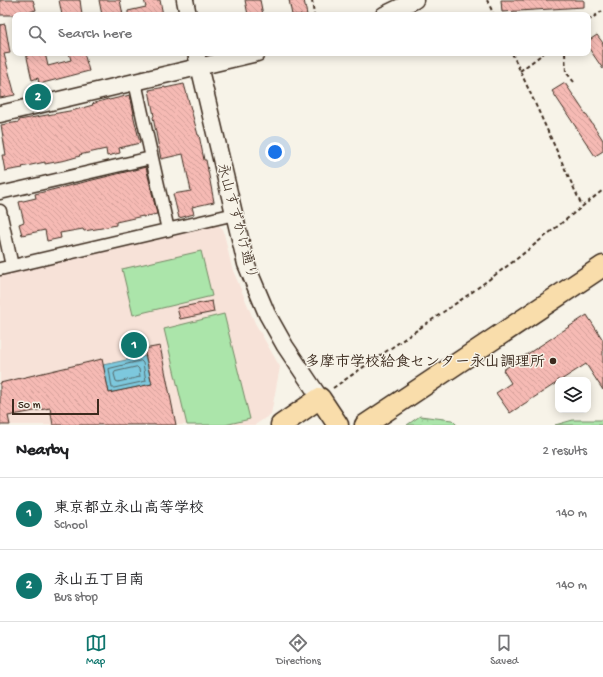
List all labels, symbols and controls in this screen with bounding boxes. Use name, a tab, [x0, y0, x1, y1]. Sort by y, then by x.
search box	[12, 12, 591, 56]
icon: search	[26, 23, 48, 45]
text: Search here	[58, 25, 132, 43]
pin: 2	[25, 82, 51, 112]
your location	[265, 142, 285, 162]
street label: 永山すずかけ通り	[212, 161, 261, 282]
pin: 1	[121, 330, 147, 360]
place label: 多摩市学校給食センター永山調理所	[305, 353, 545, 372]
marker: 多摩市学校給食センター永山調理所	[548, 356, 558, 366]
map controls	[555, 377, 591, 413]
button: layers	[555, 377, 591, 413]
scale bar	[12, 397, 99, 416]
text: 50 m	[18, 400, 40, 412]
text: Nearby	[16, 441, 69, 461]
text: 2 results	[542, 444, 587, 459]
text: 東京都立永山高等学校	[54, 500, 204, 518]
text: 1	[26, 506, 32, 521]
text: 140 m	[556, 506, 587, 521]
text: School	[54, 518, 88, 533]
text: 永山五丁目南	[54, 572, 144, 590]
text: 2	[26, 578, 32, 593]
text: 140 m	[556, 578, 587, 593]
text: Bus stop	[54, 590, 98, 605]
tab: Map	[85, 632, 107, 668]
tab: Directions	[276, 632, 321, 668]
tab: Saved	[490, 632, 518, 668]

